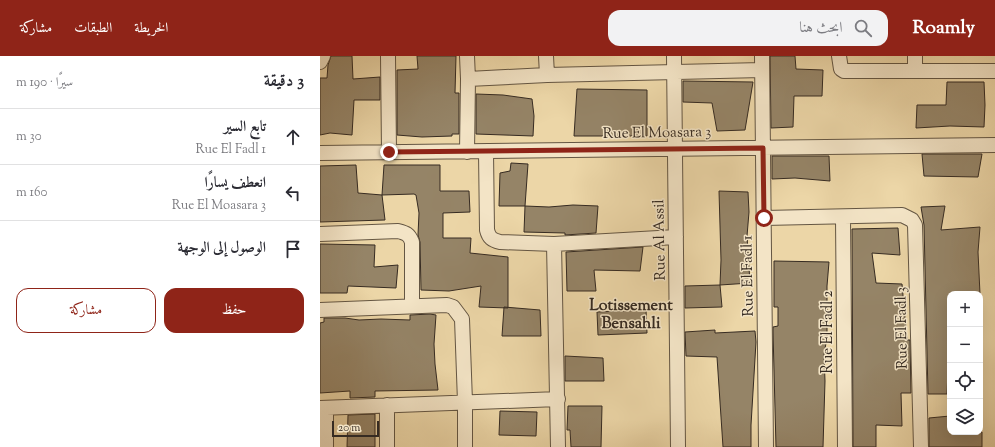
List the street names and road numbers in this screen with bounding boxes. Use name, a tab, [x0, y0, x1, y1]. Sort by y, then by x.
street label: Rue El Moasara 3	[603, 122, 712, 145]
street label: Rue Al Assil	[649, 199, 672, 281]
street label: Rue El Fadl 1	[737, 235, 760, 317]
street label: Rue El Fadl 3	[891, 287, 914, 369]
street label: Rue El Fadl 2	[818, 290, 839, 374]

